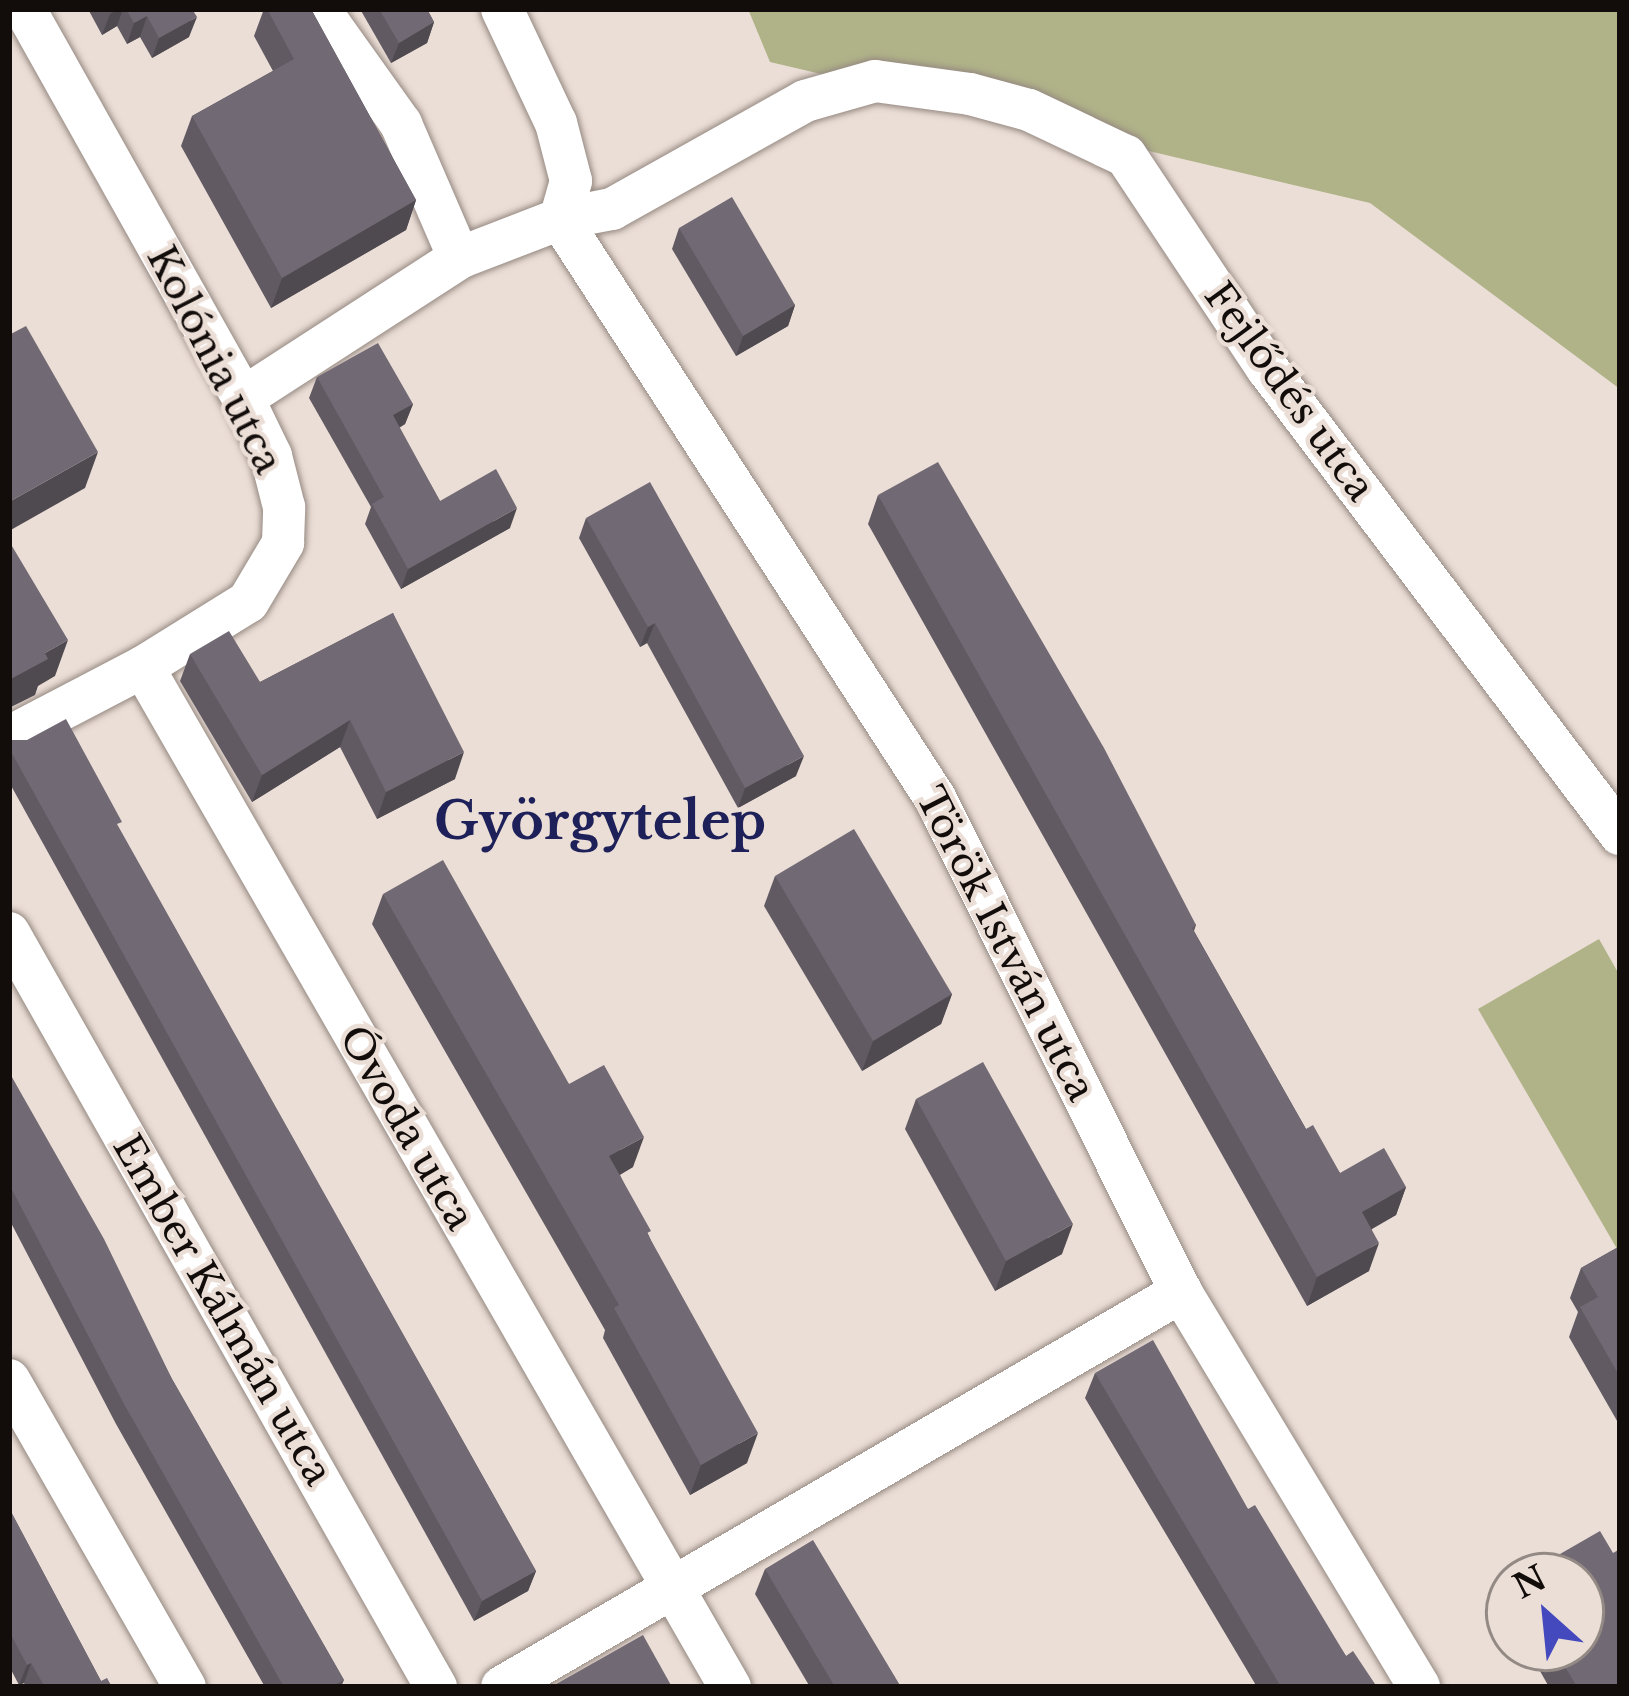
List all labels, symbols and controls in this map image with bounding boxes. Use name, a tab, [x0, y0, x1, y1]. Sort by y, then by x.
street label: Kolónia utca	[137, 238, 291, 482]
street label: Fejlődés utca	[1194, 274, 1384, 510]
street label: Török István utca	[906, 779, 1104, 1109]
district label: Györgytelep	[434, 791, 766, 853]
street label: Óvoda utca	[329, 1018, 483, 1238]
street label: Ember Kálmán utca	[102, 1126, 342, 1494]
north arrow	[1485, 1552, 1605, 1672]
text: N	[1507, 1557, 1553, 1607]

